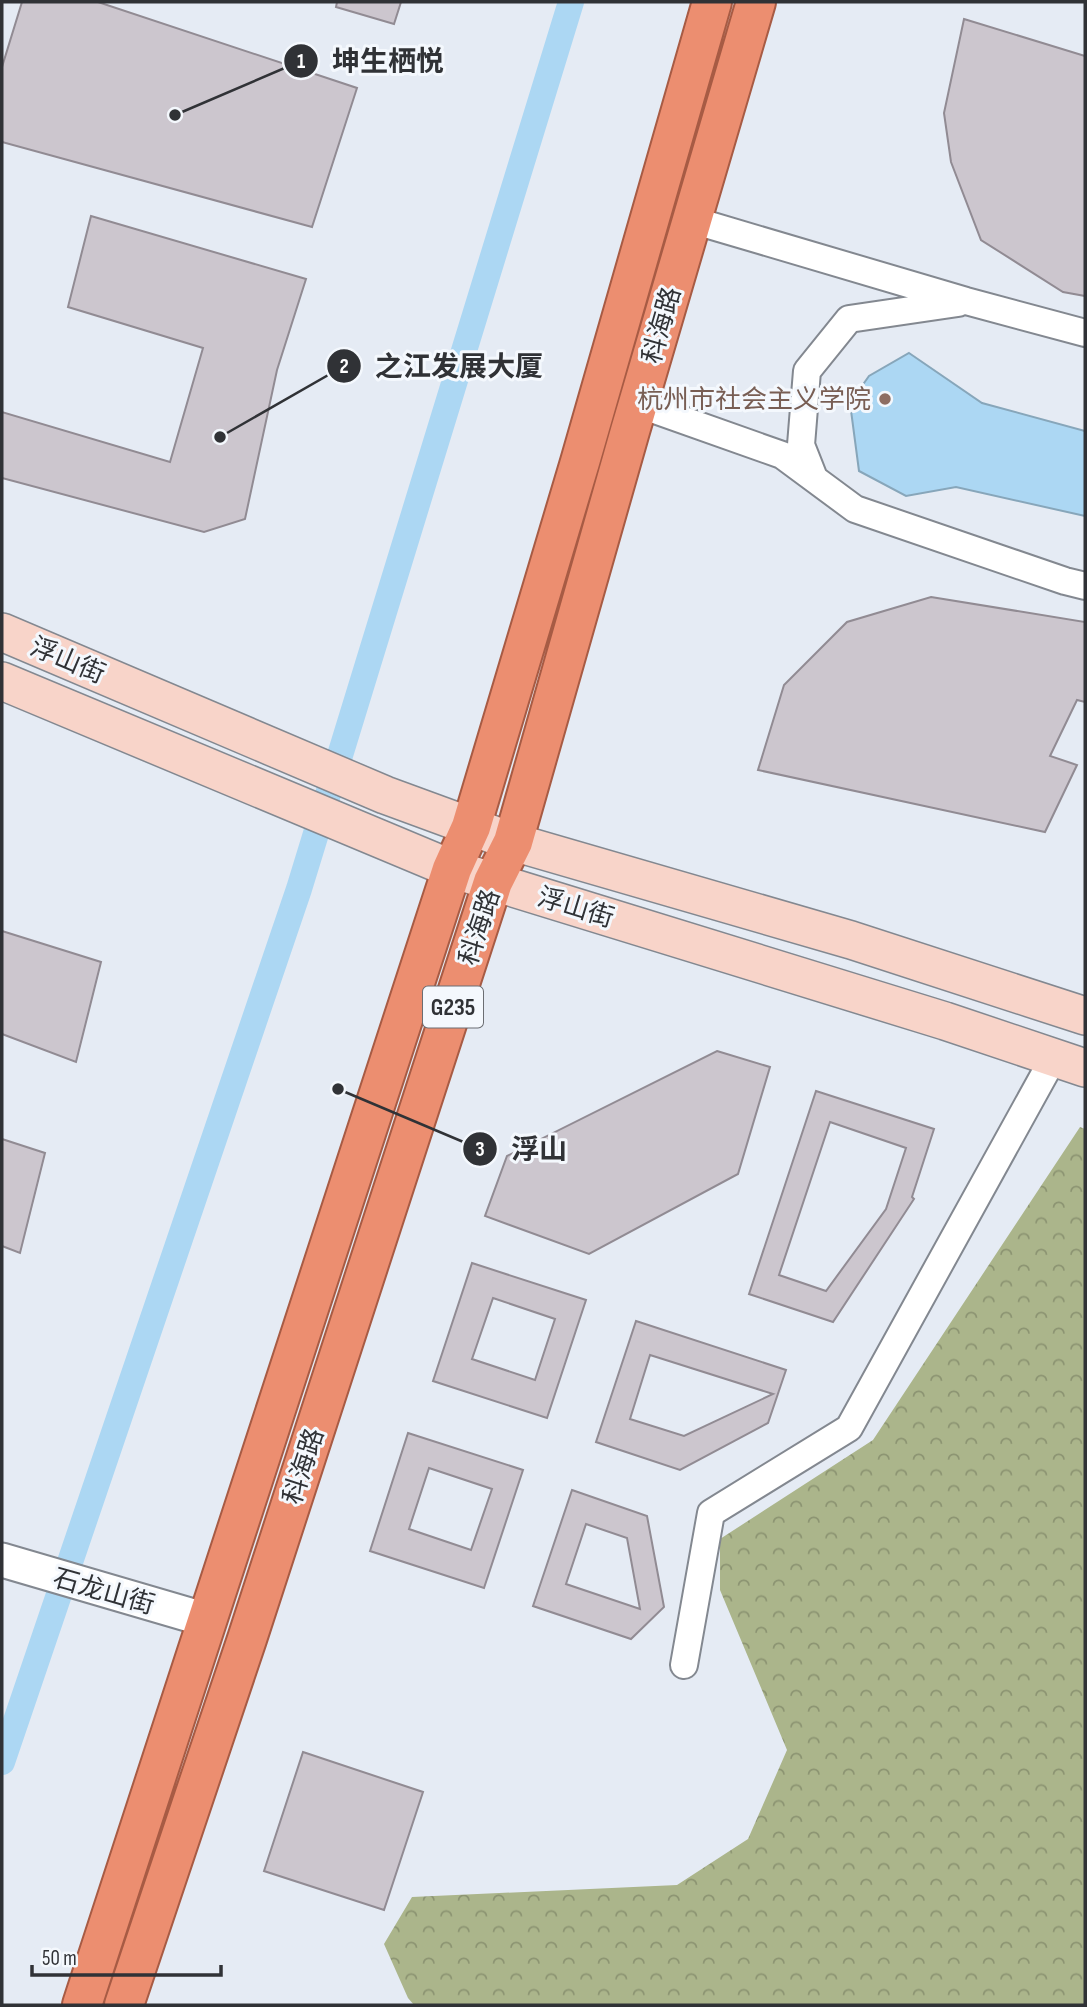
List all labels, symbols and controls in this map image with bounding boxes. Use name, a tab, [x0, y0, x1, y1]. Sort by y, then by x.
callout: 坤生栖悦	[283, 36, 458, 85]
text: 坤生栖悦	[332, 46, 444, 79]
text: 1	[297, 49, 305, 74]
street label: 科海路	[637, 284, 688, 367]
callout: 之江发展大厦	[326, 341, 557, 390]
text: 之江发展大厦	[375, 351, 543, 384]
text: 2	[339, 354, 349, 379]
place label: 杭州市社会主义学院	[637, 385, 871, 416]
marker: 杭州市社会主义学院	[877, 391, 893, 407]
street label: 浮山街	[25, 632, 109, 691]
street label: 浮山街	[534, 882, 617, 935]
street label: 科海路	[454, 886, 507, 969]
road number: G235	[423, 987, 483, 1028]
callout: 浮山	[462, 1124, 581, 1173]
text: 浮山	[511, 1134, 567, 1167]
text: 3	[475, 1137, 485, 1162]
street label: 科海路	[278, 1425, 331, 1508]
street label: 石龙山街	[49, 1563, 158, 1622]
scale bar	[32, 1934, 220, 1978]
text: 50 m	[42, 1946, 77, 1971]

